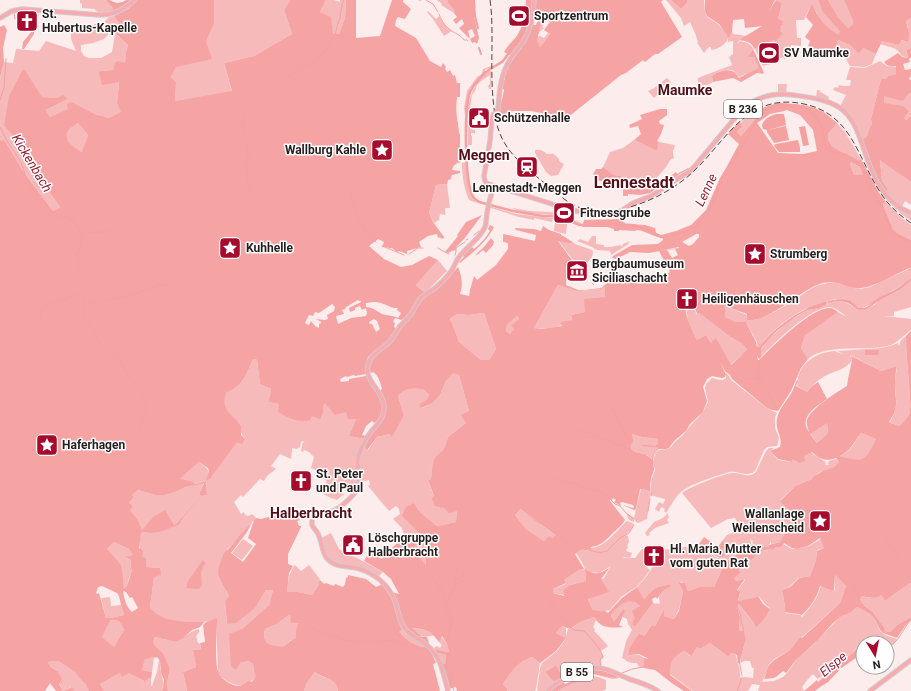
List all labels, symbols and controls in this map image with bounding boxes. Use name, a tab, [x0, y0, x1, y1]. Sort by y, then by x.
sports icon: Sportzentrum	[506, 3, 532, 29]
place label: St. Hubertus-Kapelle	[42, 7, 137, 35]
church icon: St. Hubertus-Kapelle	[14, 8, 40, 34]
place label: Sportzentrum	[534, 9, 608, 23]
sports icon: SV Maumke	[756, 40, 782, 66]
place label: SV Maumke	[784, 46, 850, 60]
district label: Maumke	[658, 82, 713, 98]
road number: B 236	[724, 100, 762, 118]
public building icon: Schützenhalle	[466, 105, 492, 131]
place label: Schützenhalle	[494, 111, 571, 125]
water label: Kickenbach	[9, 131, 55, 195]
place icon: Wallburg Kahle	[369, 137, 395, 163]
place label: Wallburg Kahle	[285, 143, 367, 157]
district label: Meggen	[458, 147, 510, 163]
station icon: Lennestadt-Meggen	[514, 154, 540, 180]
water label: Lenne	[692, 171, 720, 209]
district label: Lennestadt	[594, 173, 675, 192]
place label: Lennestadt-Meggen	[472, 181, 582, 195]
sports icon: Fitnessgrube	[551, 200, 577, 226]
place label: Fitnessgrube	[580, 206, 651, 220]
place icon: Kuhhelle	[217, 235, 243, 261]
place label: Kuhhelle	[246, 241, 293, 255]
place icon: Strumberg	[742, 241, 768, 267]
place label: Strumberg	[770, 247, 827, 261]
place label: Bergbaumuseum Siciliaschacht	[592, 257, 684, 285]
museum icon: Bergbaumuseum Siciliaschacht	[564, 258, 590, 284]
church icon: Heiligenhäuschen	[674, 286, 700, 312]
place label: Heiligenhäuschen	[702, 292, 799, 306]
place icon: Haferhagen	[34, 432, 60, 458]
place label: Haferhagen	[62, 438, 125, 452]
place label: St. Peter und Paul	[316, 467, 364, 495]
church icon: St. Peter und Paul	[288, 468, 314, 494]
district label: Halberbracht	[270, 505, 352, 521]
place label: Wallanlage Weilenscheid	[732, 507, 805, 535]
place icon: Wallanlage Weilenscheid	[807, 508, 833, 534]
place label: Löschgruppe Halberbracht	[368, 531, 439, 559]
public building icon: Löschgruppe Halberbracht	[340, 532, 366, 558]
place label: Hl. Maria, Mutter vom guten Rat	[670, 542, 762, 570]
church icon: Hl. Maria, Mutter vom guten Rat	[641, 543, 667, 569]
north arrow	[855, 635, 895, 675]
water label: Elspe	[816, 648, 850, 680]
text: N	[871, 657, 882, 671]
road number: B 55	[561, 663, 593, 681]

